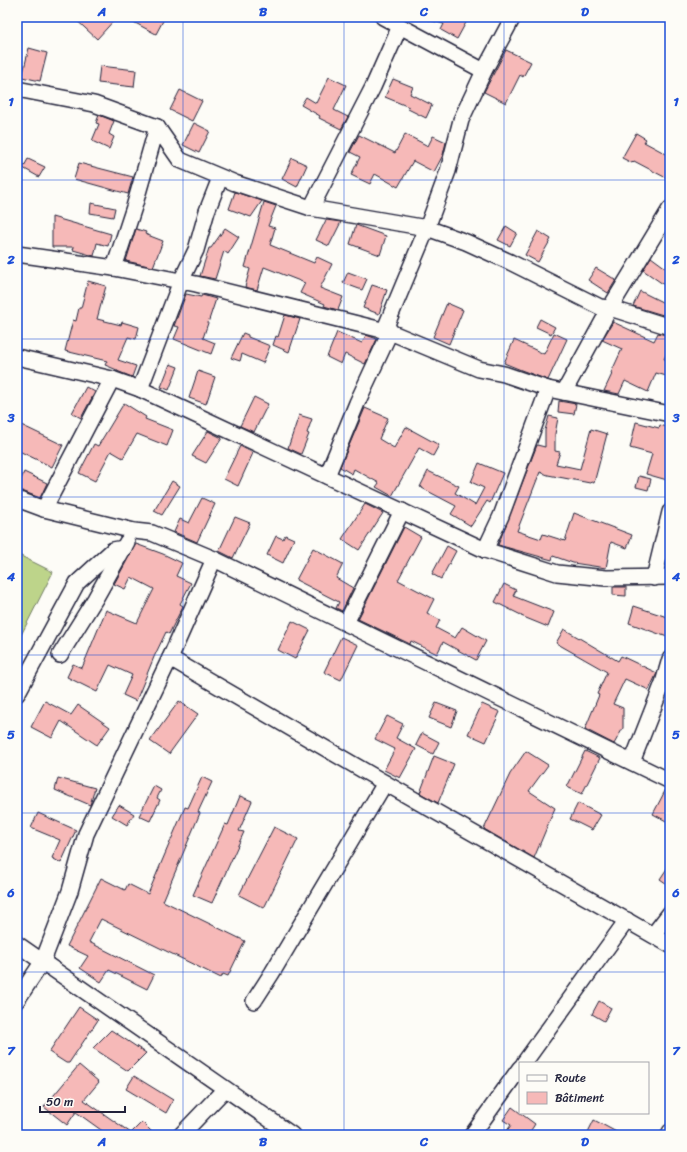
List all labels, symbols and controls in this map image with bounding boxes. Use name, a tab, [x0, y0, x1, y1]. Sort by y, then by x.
text: A	[97, 0, 106, 23]
text: B	[259, 0, 268, 23]
text: C	[419, 0, 429, 23]
text: D	[581, 0, 589, 23]
text: 1	[8, 90, 14, 113]
text: 1	[673, 90, 679, 113]
text: 2	[6, 248, 15, 271]
text: 2	[671, 248, 680, 271]
text: 3	[6, 406, 15, 429]
text: 3	[671, 406, 680, 429]
text: 4	[6, 565, 16, 588]
text: 4	[671, 565, 681, 588]
text: 5	[7, 723, 15, 746]
text: 5	[672, 723, 680, 746]
text: 6	[6, 881, 15, 904]
text: 6	[671, 881, 680, 904]
text: 7	[7, 1039, 16, 1062]
text: 7	[672, 1039, 681, 1062]
legend	[519, 1062, 649, 1114]
text: Route	[555, 1067, 586, 1089]
text: Bâtiment	[555, 1087, 604, 1109]
scale bar	[40, 1088, 125, 1114]
text: 50 m	[46, 1091, 73, 1113]
text: A	[97, 1130, 106, 1152]
text: B	[259, 1130, 268, 1152]
text: C	[419, 1130, 429, 1152]
text: D	[581, 1130, 589, 1152]

